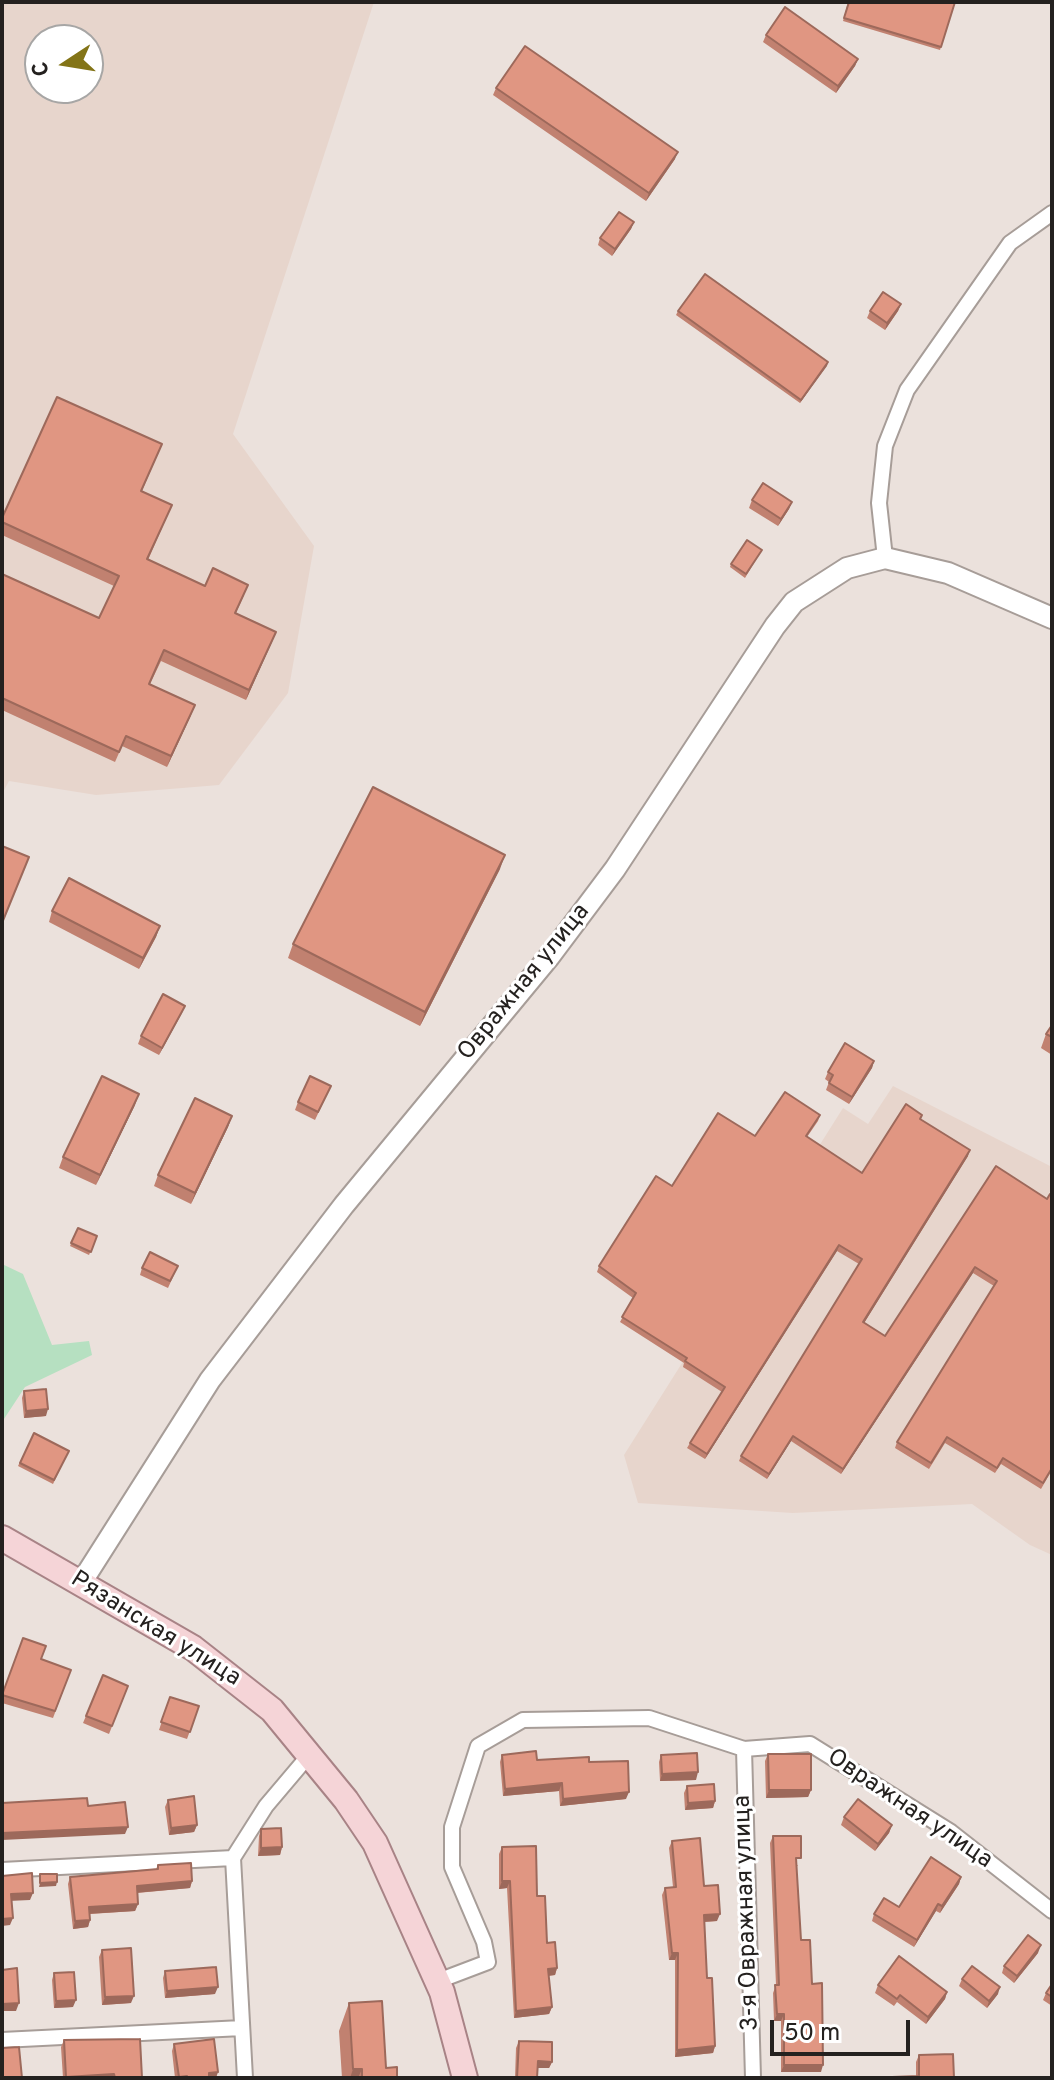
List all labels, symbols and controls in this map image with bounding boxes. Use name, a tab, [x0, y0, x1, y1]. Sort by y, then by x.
north arrow	[24, 24, 104, 104]
text: С	[27, 59, 57, 78]
street label: Овражная улица	[453, 899, 597, 1067]
street label: Рязанская улица	[65, 1566, 245, 1694]
street label: Овражная улица	[821, 1744, 997, 1876]
street label: 3-я Овражная улица	[729, 1795, 767, 2031]
scale bar	[774, 2004, 914, 2054]
text: 50 m	[784, 2019, 840, 2049]

